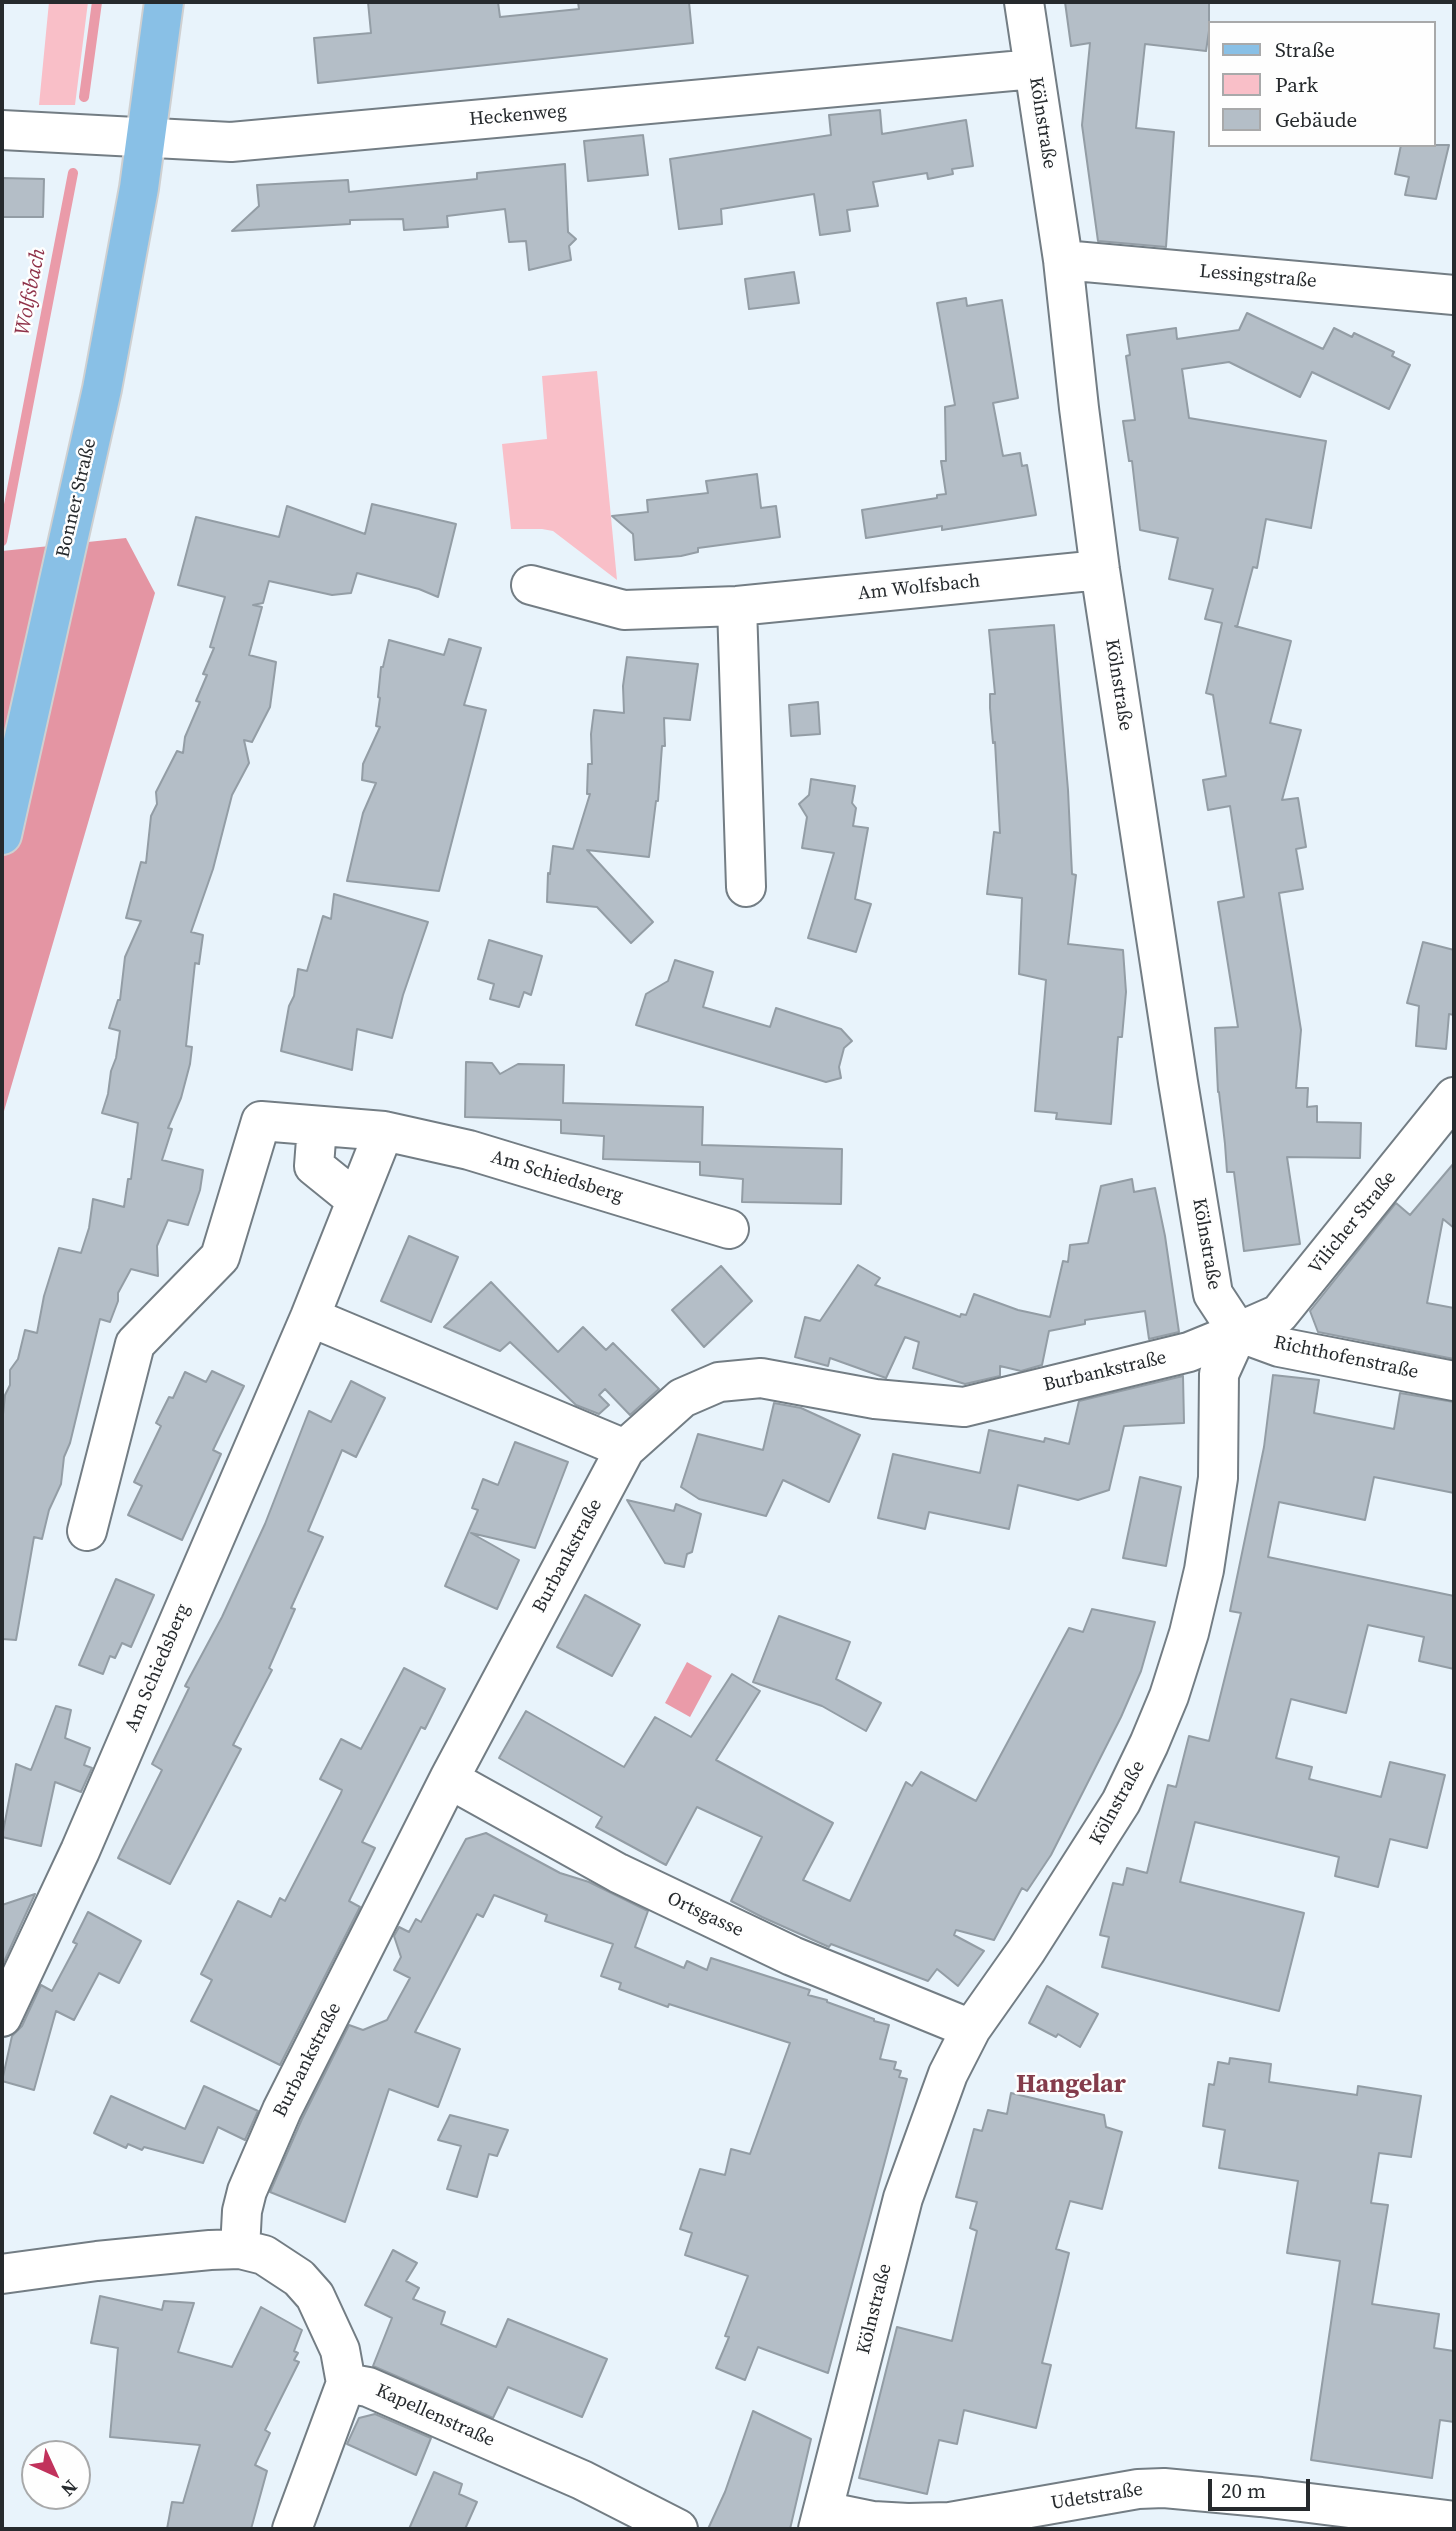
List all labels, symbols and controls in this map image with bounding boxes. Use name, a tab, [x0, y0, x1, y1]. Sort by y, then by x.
legend	[1208, 21, 1435, 147]
text: Straße	[1275, 35, 1335, 64]
text: Park	[1275, 70, 1318, 99]
street label: Kölnstraße	[1023, 76, 1061, 170]
street label: Heckenweg	[468, 100, 568, 132]
text: Gebäude	[1275, 105, 1357, 134]
water label: Wolfsbach	[10, 246, 52, 338]
street label: Lessingstraße	[1199, 261, 1317, 293]
street label: Bonner Straße	[52, 436, 102, 560]
street label: Am Wolfsbach	[857, 570, 981, 606]
street label: Kölnstraße	[1099, 638, 1137, 732]
street label: Am Schiedsberg	[488, 1146, 626, 1208]
street label: Vilicher Straße	[1304, 1167, 1402, 1279]
street label: Kölnstraße	[1187, 1196, 1225, 1292]
street label: Richthofenstraße	[1272, 1332, 1420, 1384]
street label: Burbankstraße	[1041, 1347, 1169, 1397]
street label: Burbankstraße	[528, 1495, 608, 1617]
street label: Am Schiedsberg	[121, 1601, 195, 1735]
street label: Kölnstraße	[1086, 1757, 1150, 1849]
street label: Ortsgasse	[663, 1887, 747, 1943]
street label: Burbankstraße	[269, 1999, 347, 2121]
district label: Hangelar	[1016, 2069, 1126, 2101]
street label: Kölnstraße	[853, 2261, 897, 2357]
street label: Kapellenstraße	[372, 2380, 498, 2452]
north arrow	[21, 2440, 91, 2510]
scale bar	[1211, 2464, 1312, 2508]
text: N	[55, 2474, 84, 2503]
text: 20 m	[1221, 2476, 1266, 2505]
street label: Udetstraße	[1049, 2478, 1145, 2516]

